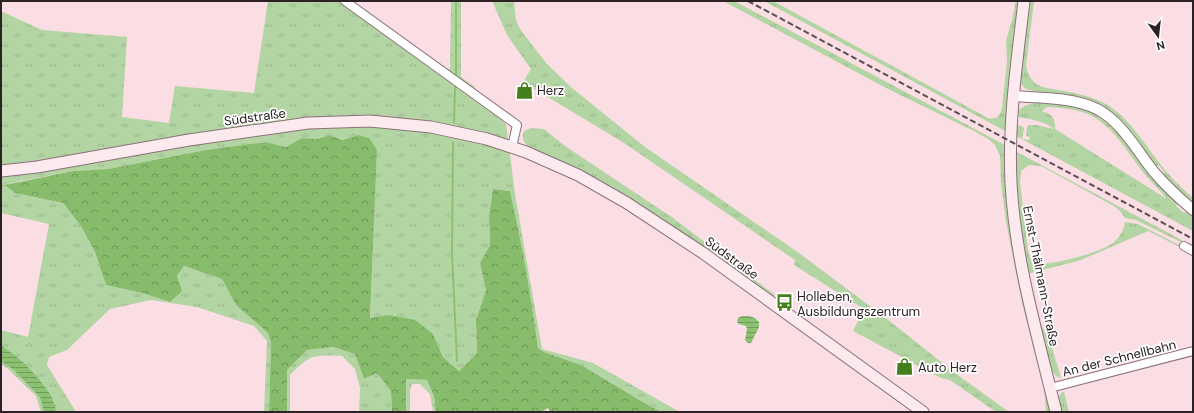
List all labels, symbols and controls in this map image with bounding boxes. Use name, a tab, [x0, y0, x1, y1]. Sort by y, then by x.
north arrow	[1138, 16, 1178, 56]
text: N	[1155, 38, 1166, 53]
shop icon: Herz	[514, 80, 534, 100]
place label: Herz	[537, 82, 564, 99]
street label: Südstraße	[223, 104, 287, 130]
street label: Ernst-Thälmann-Straße	[1019, 204, 1063, 348]
street label: Südstraße	[702, 233, 762, 283]
place label: Holleben, Ausbildungszentrum	[797, 288, 920, 320]
bus stop icon: Holleben, Ausbildungszentrum	[774, 293, 794, 313]
street label: An der Schnellbahn	[1060, 336, 1178, 380]
shop icon: Auto Herz	[895, 357, 915, 377]
place label: Auto Herz	[918, 359, 977, 376]

